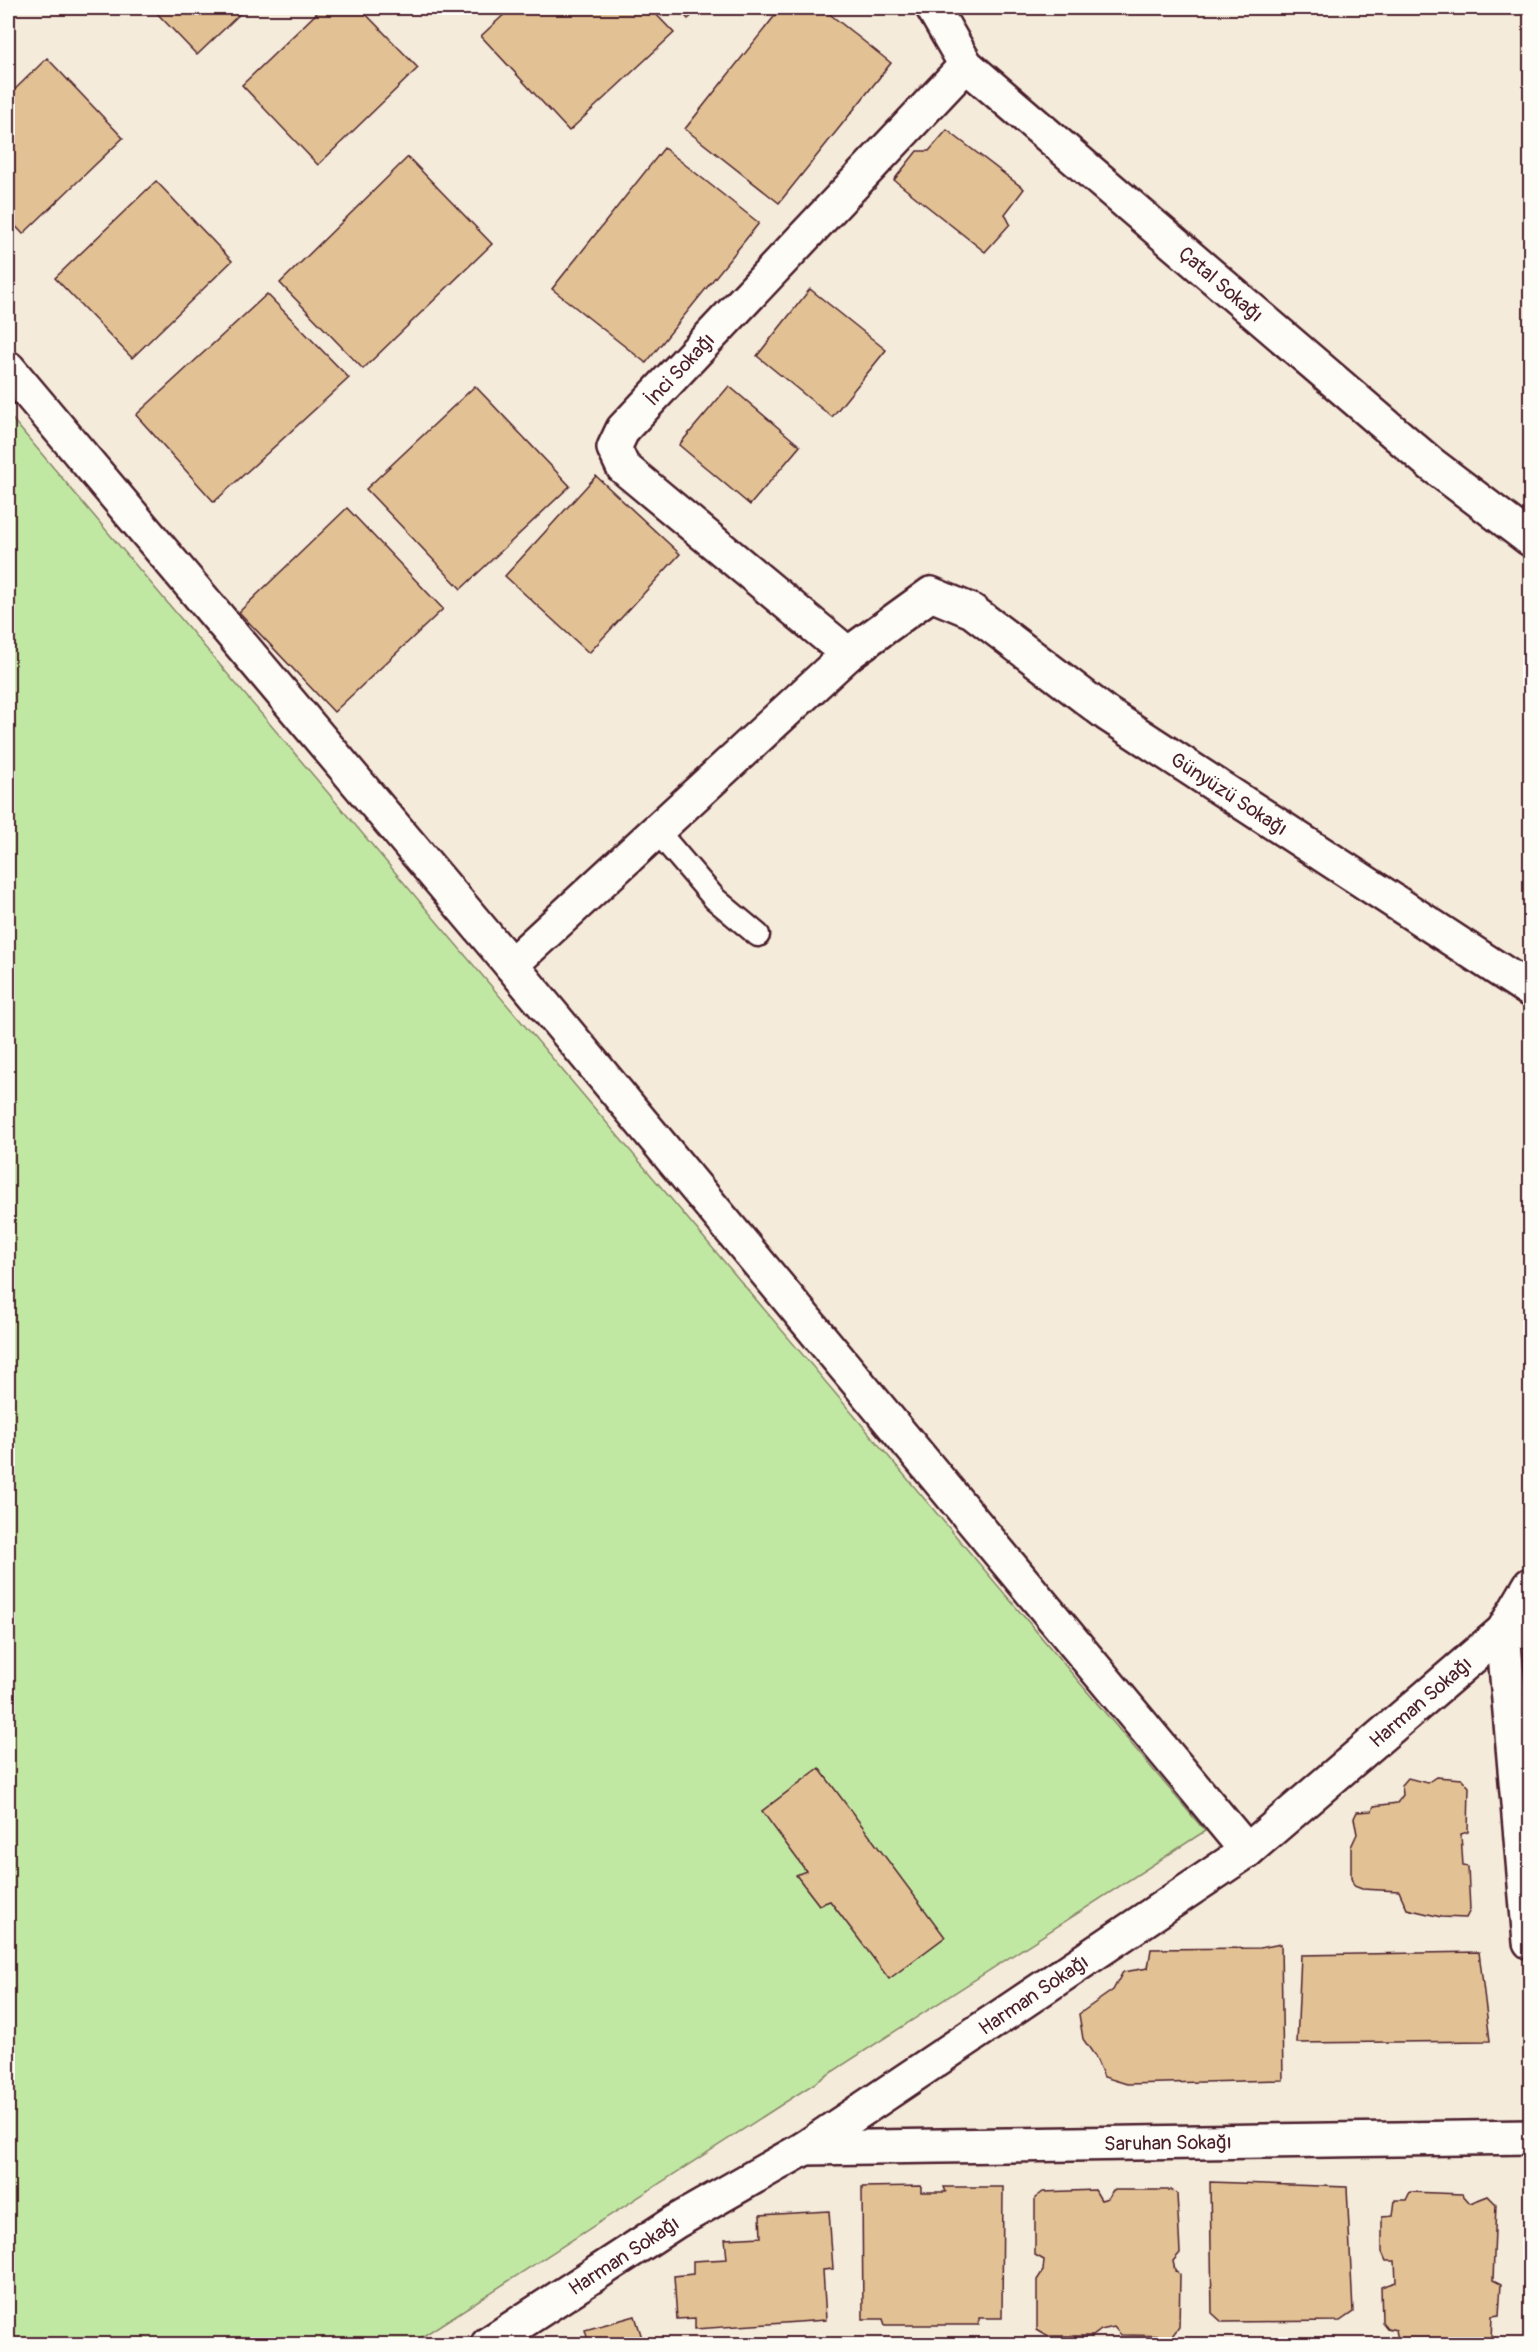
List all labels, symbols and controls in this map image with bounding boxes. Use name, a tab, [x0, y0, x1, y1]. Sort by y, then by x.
street label: Çatal Sokağı	[1174, 241, 1269, 327]
street label: İnci Sokağı	[639, 327, 720, 411]
street label: Günyüzü Sokağı	[1166, 746, 1292, 841]
street label: Harman Sokağı	[1364, 1651, 1477, 1753]
street label: Harman Sokağı	[974, 1949, 1093, 2040]
street label: Saruhan Sokağı	[1104, 2129, 1232, 2156]
street label: Harman Sokağı	[564, 2210, 684, 2301]

